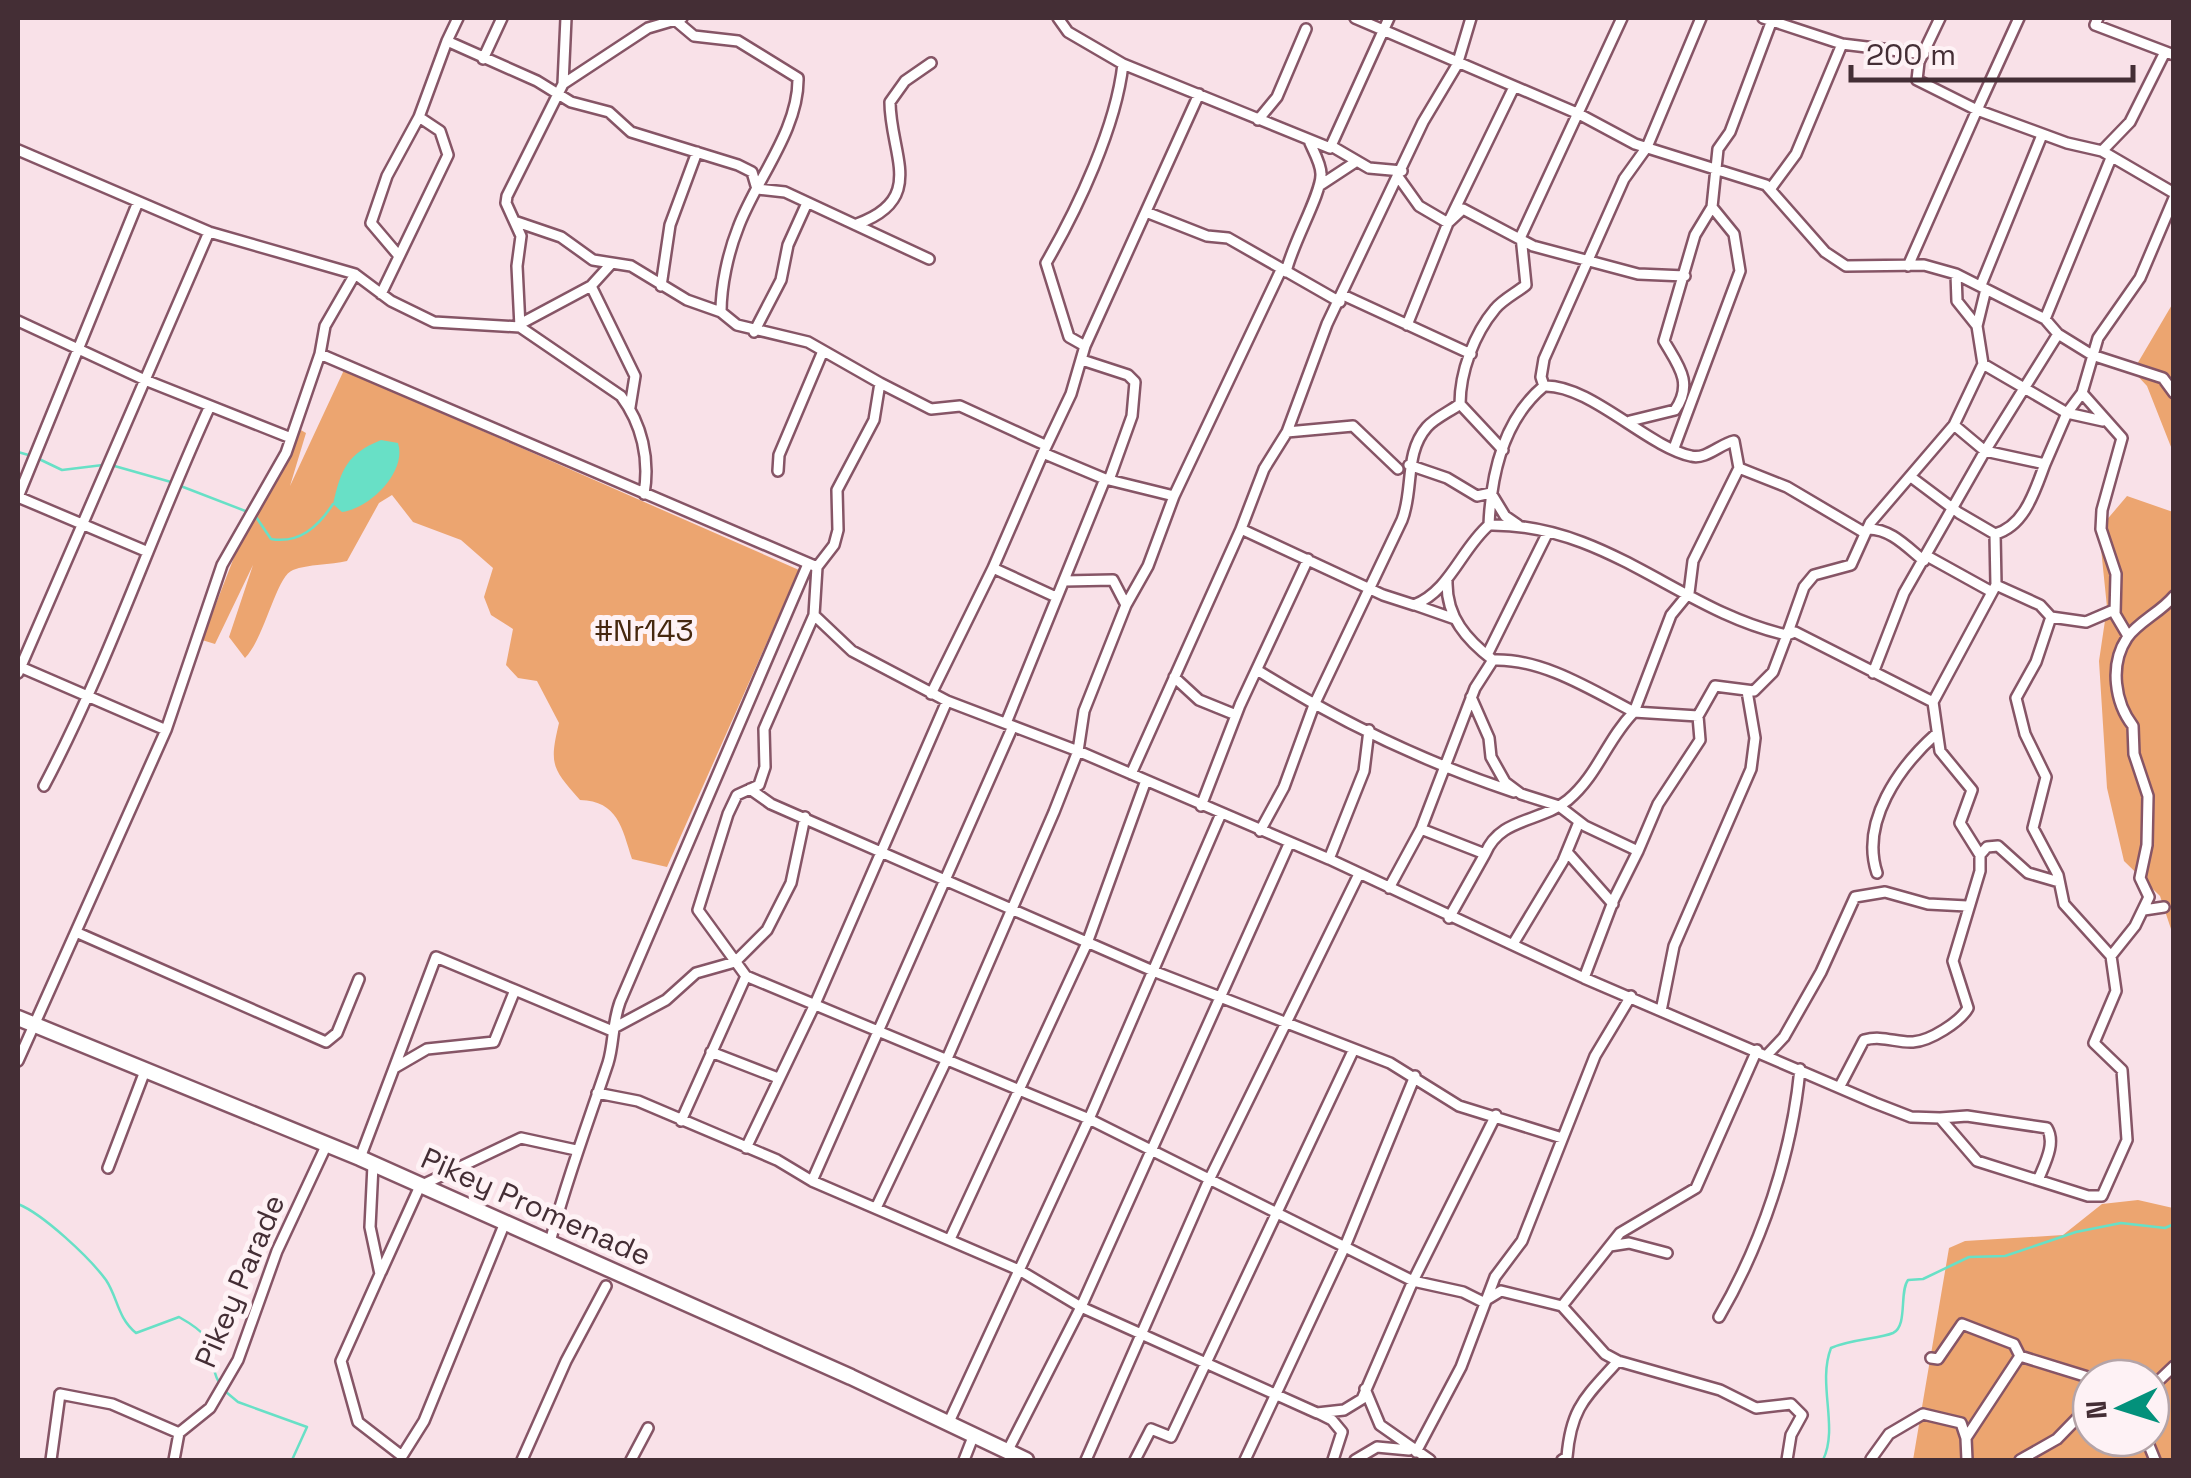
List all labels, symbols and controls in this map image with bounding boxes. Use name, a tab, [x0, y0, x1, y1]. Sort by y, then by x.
scale bar	[1851, 20, 2134, 82]
text: 200 m	[1866, 35, 1956, 74]
park label: #Nr143	[594, 611, 694, 650]
street label: Pikey Promenade	[415, 1138, 657, 1275]
street label: Pikey Parade	[186, 1188, 293, 1373]
north arrow	[2071, 1358, 2171, 1458]
text: N	[2077, 1399, 2115, 1420]

